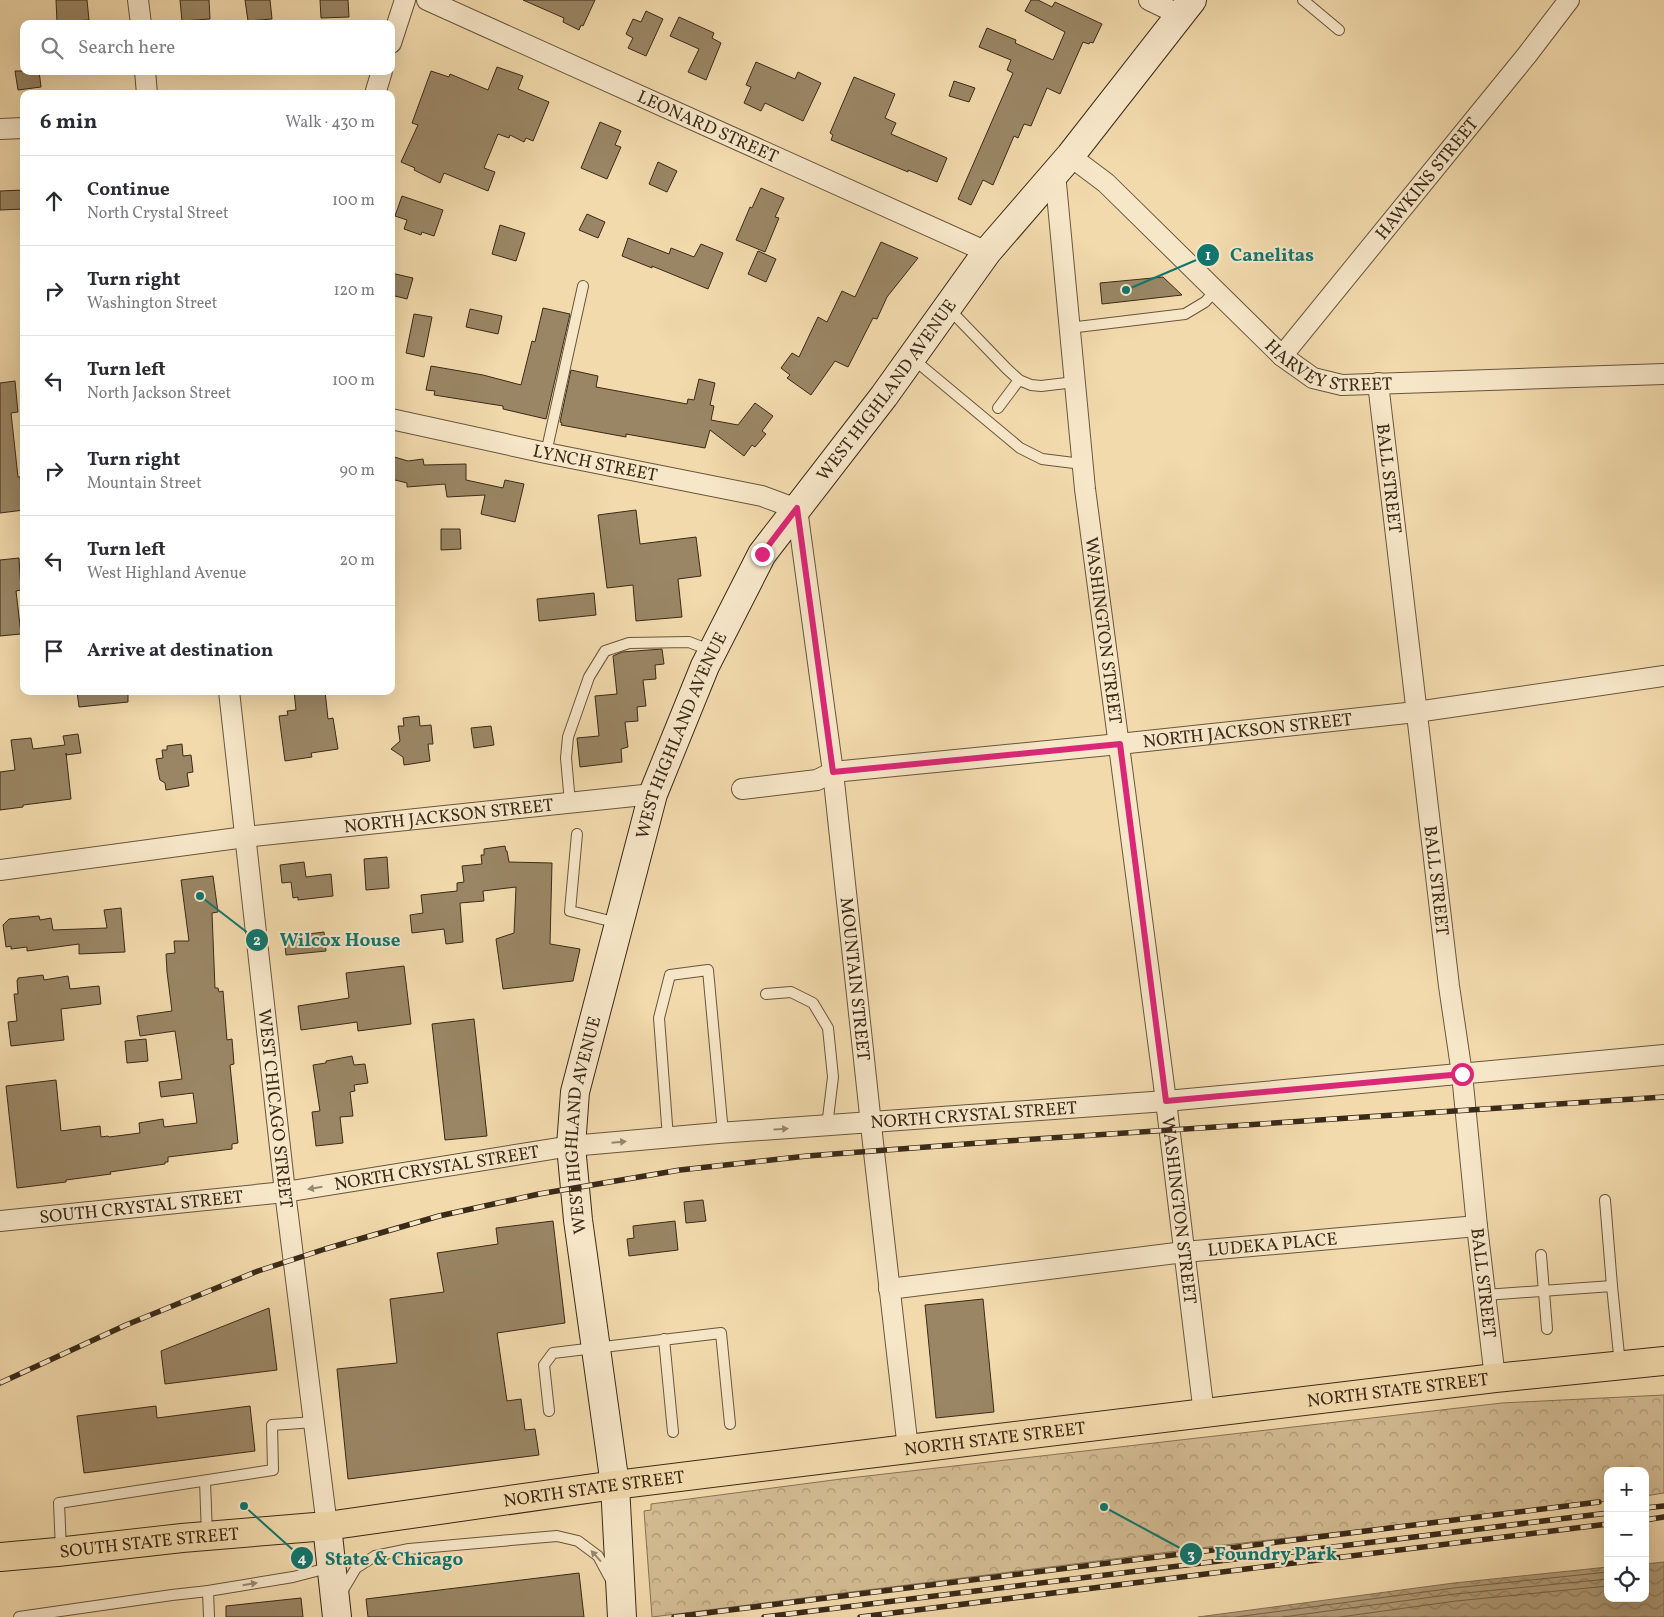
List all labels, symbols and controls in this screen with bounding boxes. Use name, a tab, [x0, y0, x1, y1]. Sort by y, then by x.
search box	[20, 20, 395, 75]
icon: search	[38, 34, 66, 62]
text: Search here	[78, 35, 175, 61]
street label: LEONARD STREET	[633, 85, 782, 171]
text: 6 min	[40, 108, 97, 137]
text: Walk · 430 m	[285, 112, 375, 134]
street label: HAWKINS STREET	[1370, 112, 1485, 246]
text: Continue	[87, 177, 170, 203]
icon: ahead	[40, 187, 68, 215]
text: 100 m	[332, 190, 375, 212]
text: North Crystal Street	[87, 203, 229, 225]
callout: Canelitas	[1195, 238, 1324, 272]
text: Canelitas	[1230, 243, 1314, 269]
text: 1	[1205, 246, 1211, 267]
text: Turn right	[87, 267, 180, 293]
icon: right	[40, 277, 68, 305]
text: 120 m	[333, 280, 375, 302]
text: Washington Street	[87, 293, 217, 315]
street label: WEST HIGHLAND AVENUE	[812, 295, 963, 487]
street label: HARVEY STREET	[1258, 334, 1393, 399]
text: Turn left	[87, 357, 166, 383]
icon: left	[40, 367, 68, 395]
text: 100 m	[332, 370, 375, 392]
text: North Jackson Street	[87, 383, 231, 405]
street label: BALL STREET	[1369, 422, 1407, 535]
street label: LYNCH STREET	[530, 439, 660, 489]
text: Turn right	[87, 447, 180, 473]
icon: right	[40, 457, 68, 485]
text: 90 m	[339, 460, 375, 482]
text: Mountain Street	[87, 473, 202, 495]
street label: WASHINGTON STREET	[1077, 535, 1127, 726]
text: Turn left	[87, 537, 166, 563]
route end	[751, 543, 774, 566]
icon: left	[40, 547, 68, 575]
text: 20 m	[340, 550, 375, 572]
text: West Highland Avenue	[87, 563, 246, 585]
street label: WEST HIGHLAND AVENUE	[631, 628, 734, 842]
icon: arrive	[40, 637, 68, 665]
text: Arrive at destination	[87, 638, 273, 664]
street label: NORTH JACKSON STREET	[1142, 708, 1354, 755]
street label: NORTH JACKSON STREET	[343, 794, 555, 840]
street label: BALL STREET	[1416, 824, 1454, 938]
street label: MOUNTAIN STREET	[833, 896, 875, 1063]
callout: Wilcox House	[245, 923, 411, 957]
text: Wilcox House	[279, 928, 401, 954]
text: 2	[253, 931, 261, 952]
street label: WEST CHICAGO STREET	[251, 1008, 298, 1210]
street label: WEST HIGHLAND AVENUE	[560, 1013, 608, 1236]
route start	[1451, 1063, 1474, 1086]
street label: NORTH CRYSTAL STREET	[869, 1096, 1078, 1136]
street label: WASHINGTON STREET	[1154, 1116, 1202, 1306]
one-way arrow	[773, 1125, 789, 1133]
one-way arrow	[611, 1138, 627, 1146]
street label: NORTH CRYSTAL STREET	[332, 1140, 542, 1198]
one-way arrow	[307, 1184, 323, 1192]
street label: SOUTH CRYSTAL STREET	[38, 1185, 245, 1231]
street label: LUDEKA PLACE	[1207, 1227, 1339, 1264]
street label: BALL STREET	[1463, 1227, 1501, 1340]
street label: NORTH STATE STREET	[1306, 1368, 1491, 1415]
street label: NORTH STATE STREET	[903, 1417, 1088, 1463]
street label: NORTH STATE STREET	[502, 1465, 687, 1515]
map controls	[1604, 1467, 1649, 1602]
button: +	[1604, 1467, 1649, 1512]
button: −	[1604, 1512, 1649, 1557]
street label: SOUTH STATE STREET	[58, 1522, 241, 1566]
callout: Foundry Park	[1179, 1537, 1347, 1571]
callout: State & Chicago	[290, 1541, 473, 1575]
text: Foundry Park	[1215, 1542, 1338, 1568]
text: 3	[1187, 1545, 1195, 1566]
text: State & Chicago	[325, 1547, 463, 1573]
text: 4	[297, 1549, 307, 1570]
one-way arrow	[591, 1550, 602, 1563]
button: locate	[1604, 1557, 1649, 1602]
one-way arrow	[243, 1580, 259, 1588]

